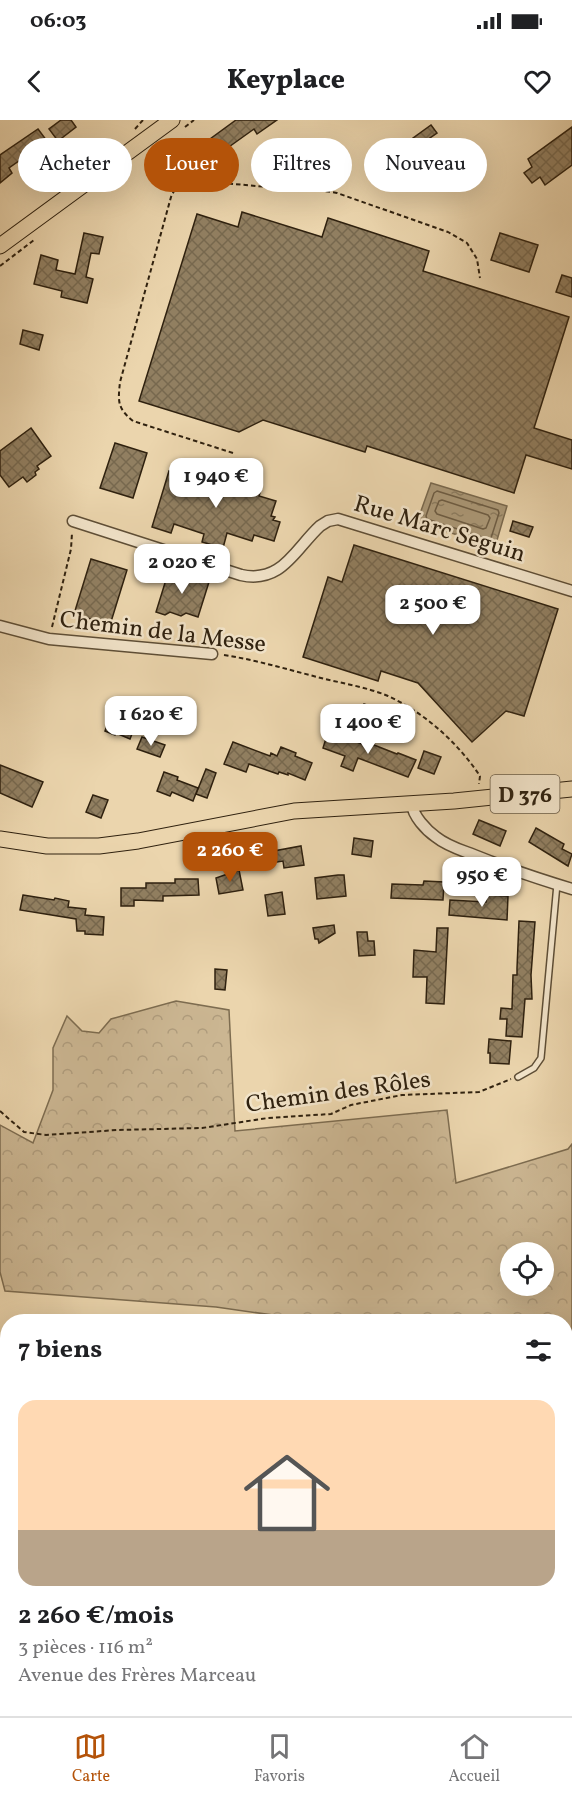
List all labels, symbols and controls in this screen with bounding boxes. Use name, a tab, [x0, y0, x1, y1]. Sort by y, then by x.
text: 06:03	[30, 6, 87, 37]
text: Keyplace	[227, 62, 345, 100]
icon: back	[18, 65, 51, 98]
icon: heart	[521, 65, 554, 98]
chip: Acheter	[18, 138, 132, 192]
chip: Louer	[144, 138, 239, 192]
chip: Filtres	[251, 138, 352, 192]
chip: Nouveau	[364, 138, 487, 192]
pin: 1 940 €	[161, 458, 271, 509]
text: 1 940 €	[183, 463, 249, 491]
street label: Rue Marc Seguin	[349, 488, 529, 572]
pin: 2 020 €	[127, 544, 237, 595]
text: 2 020 €	[148, 549, 216, 577]
pin: 2 500 €	[378, 585, 488, 636]
text: 2 500 €	[399, 590, 467, 618]
street label: Chemin de la Messe	[58, 603, 268, 663]
pin: 1 620 €	[96, 696, 206, 747]
text: 1 620 €	[119, 701, 183, 729]
pin: 1 400 €	[313, 704, 423, 755]
text: 1 400 €	[334, 709, 402, 737]
road number: D 376	[490, 775, 560, 813]
pin: 2 260 €	[175, 832, 285, 883]
text: 2 260 €	[197, 837, 263, 865]
pin: 950 €	[440, 857, 524, 908]
text: 950 €	[456, 862, 508, 890]
street label: Chemin des Rôles	[244, 1063, 433, 1123]
map controls	[500, 1242, 554, 1296]
button: locate	[500, 1242, 554, 1296]
text: 7 biens	[18, 1332, 102, 1368]
icon: filters	[522, 1334, 555, 1367]
icon: home	[233, 1439, 341, 1547]
text: 2 260 €/mois	[18, 1598, 174, 1634]
text: 3 pièces · 116 m²	[18, 1634, 153, 1662]
text: Avenue des Frères Marceau	[18, 1662, 256, 1690]
tab: Carte	[72, 1730, 110, 1788]
tab: Favoris	[254, 1730, 305, 1788]
tab: Accueil	[449, 1730, 500, 1788]

